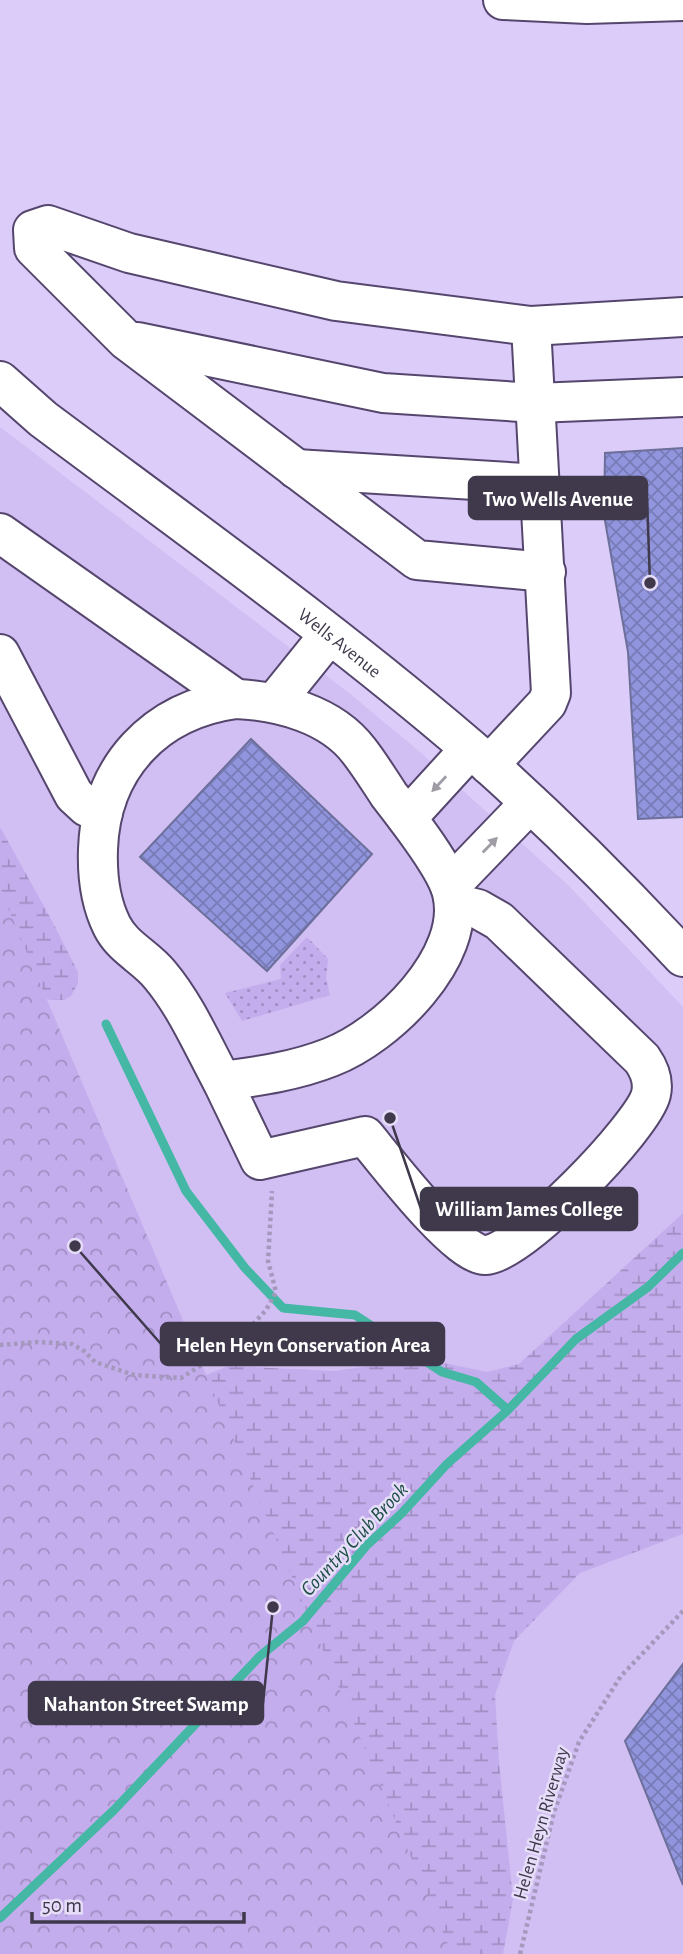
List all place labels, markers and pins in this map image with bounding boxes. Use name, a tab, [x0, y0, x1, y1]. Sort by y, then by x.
callout: Two Wells Avenue	[469, 477, 647, 519]
callout: William James College	[421, 1188, 637, 1230]
callout: Helen Heyn Conservation Area	[161, 1323, 444, 1365]
callout: Nahanton Street Swamp	[29, 1682, 263, 1724]

